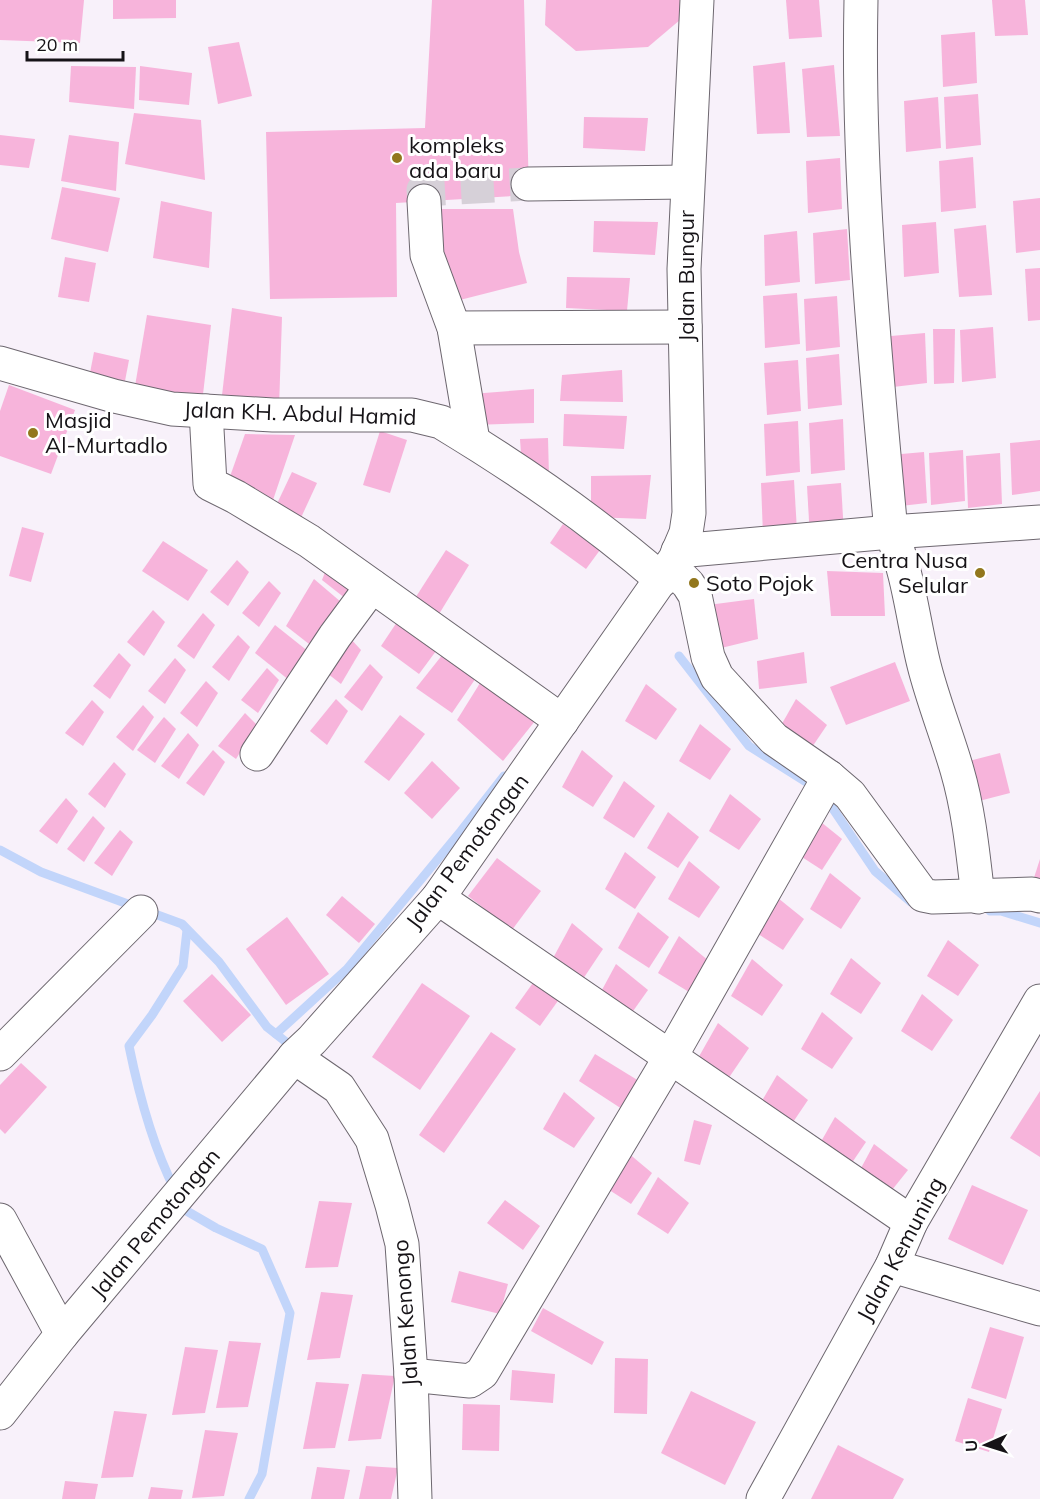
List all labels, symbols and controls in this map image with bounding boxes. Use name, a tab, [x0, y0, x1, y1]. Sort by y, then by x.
scale bar	[27, 24, 123, 62]
text: 20 m	[36, 33, 78, 56]
place label: kompleks ada baru	[409, 131, 504, 184]
marker: kompleks ada baru	[390, 151, 404, 165]
street label: Jalan Bungur	[672, 210, 700, 342]
street label: Jalan KH. Abdul Hamid	[183, 395, 417, 431]
place label: Masjid Al-Murtadlo	[45, 406, 168, 459]
marker: Masjid Al-Murtadlo	[26, 426, 40, 440]
place label: Centra Nusa Selular	[841, 546, 968, 599]
marker: Centra Nusa Selular	[973, 566, 987, 580]
place label: Soto Pojok	[706, 569, 814, 597]
marker: Soto Pojok	[687, 576, 701, 590]
street label: Jalan Pemotongan	[399, 768, 535, 934]
street label: Jalan Pemotongan	[84, 1142, 226, 1304]
street label: Jalan Kemuning	[850, 1172, 950, 1326]
street label: Jalan Kenongo	[386, 1239, 424, 1387]
north arrow	[956, 1415, 1016, 1475]
text: U	[961, 1439, 981, 1452]

